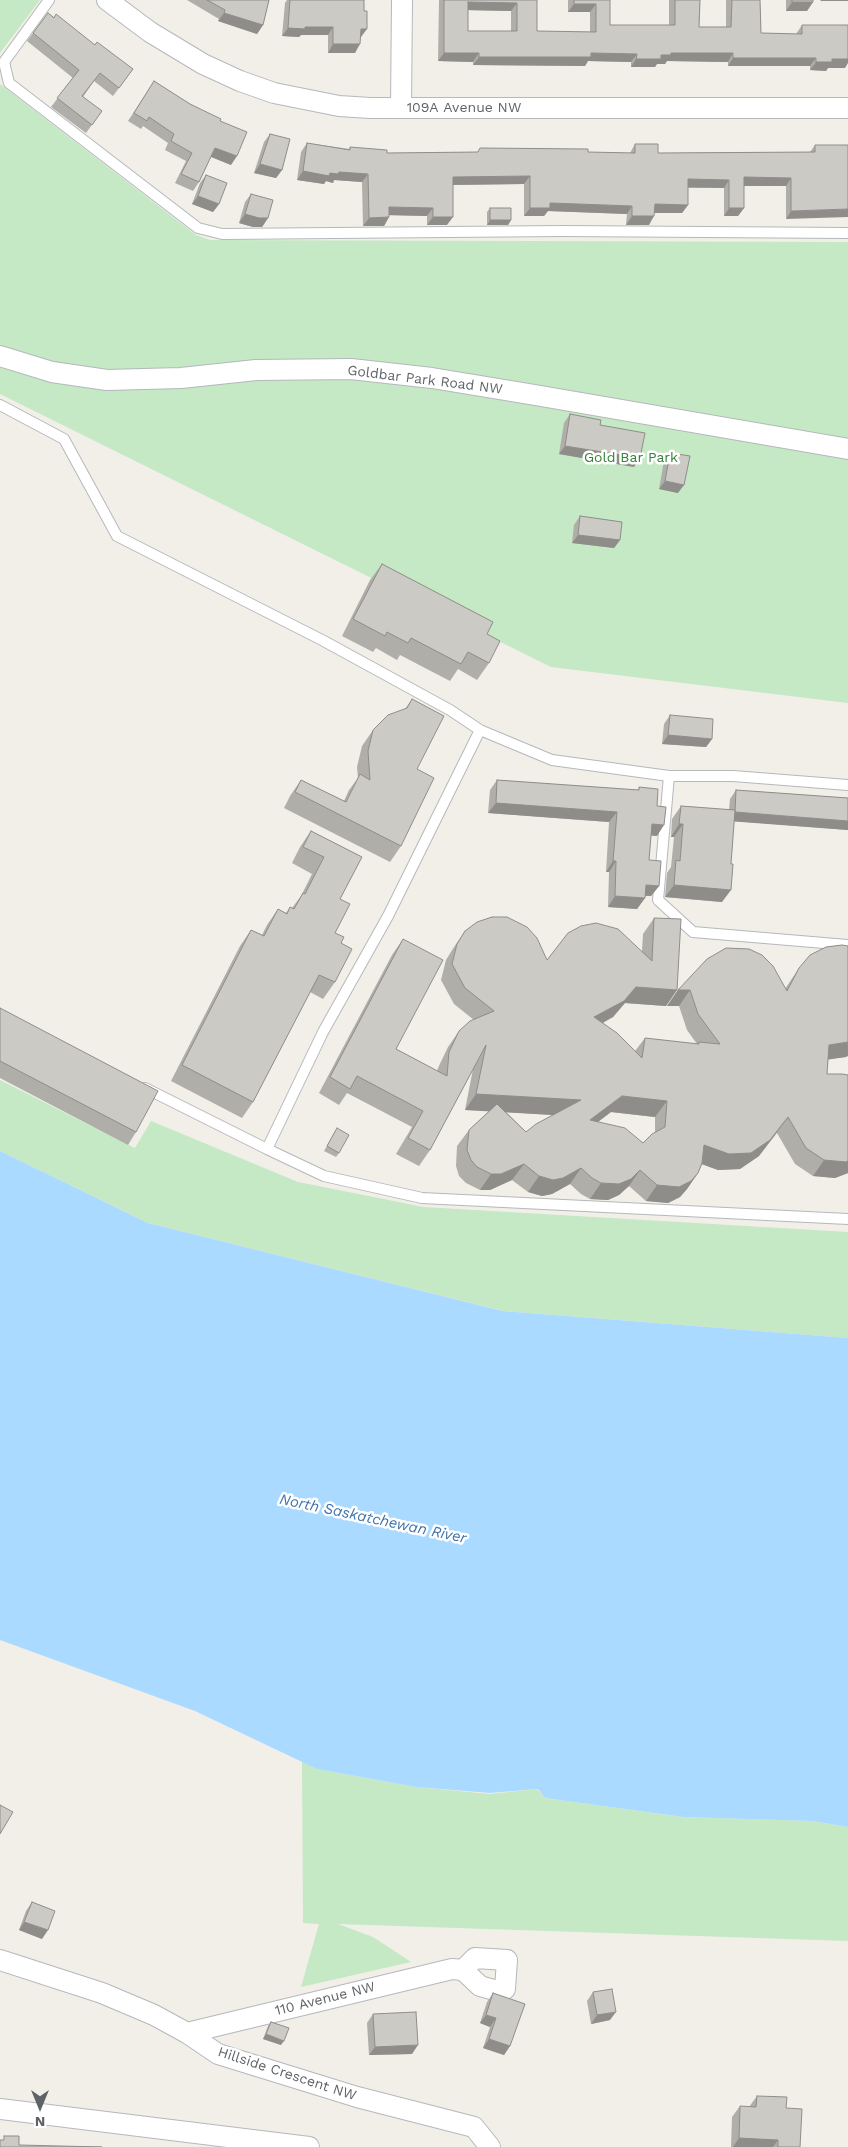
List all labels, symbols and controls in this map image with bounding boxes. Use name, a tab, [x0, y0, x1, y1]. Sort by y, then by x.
street label: 109A Avenue NW	[407, 100, 521, 116]
street label: Goldbar Park Road NW	[346, 362, 504, 398]
park label: Gold Bar Park	[584, 450, 678, 466]
water label: North Saskatchewan River	[278, 1490, 468, 1548]
street label: 110 Avenue NW	[273, 1978, 377, 2020]
street label: Hillside Crescent NW	[216, 2044, 358, 2104]
north arrow	[15, 2082, 65, 2132]
text: N	[35, 2114, 45, 2130]

